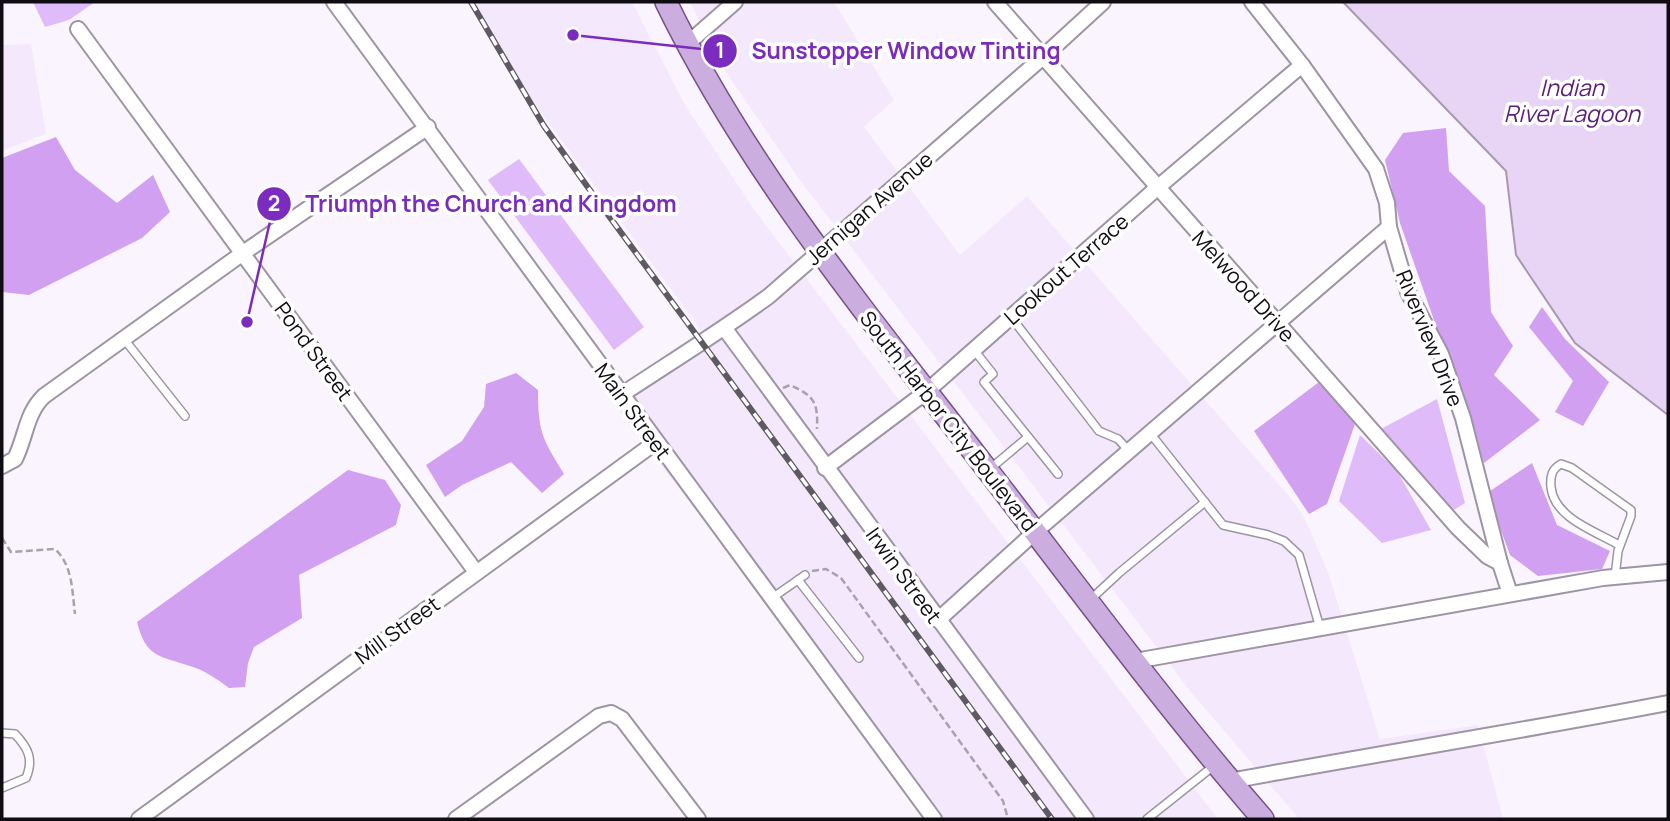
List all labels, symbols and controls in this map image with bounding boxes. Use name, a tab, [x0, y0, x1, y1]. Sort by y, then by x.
callout: Sunstopper Window Tinting	[702, 29, 1075, 73]
text: Sunstopper Window Tinting	[751, 34, 1061, 66]
text: 1	[715, 36, 725, 64]
water label: Indian River Lagoon	[1504, 71, 1642, 129]
street label: Jernigan Avenue	[800, 145, 938, 271]
callout: Triumph the Church and Kingdom	[256, 182, 691, 226]
text: Triumph the Church and Kingdom	[305, 187, 677, 219]
text: 2	[268, 189, 280, 217]
street label: Lookout Terrace	[998, 207, 1134, 331]
street label: Melwood Drive	[1186, 224, 1302, 348]
street label: Riverview Drive	[1390, 265, 1470, 411]
street label: Pond Street	[269, 296, 359, 406]
street label: South Harbor City Boulevard	[854, 305, 1044, 537]
street label: Main Street	[589, 357, 677, 465]
street label: Irwin Street	[860, 522, 948, 628]
street label: Mill Street	[349, 590, 445, 670]

